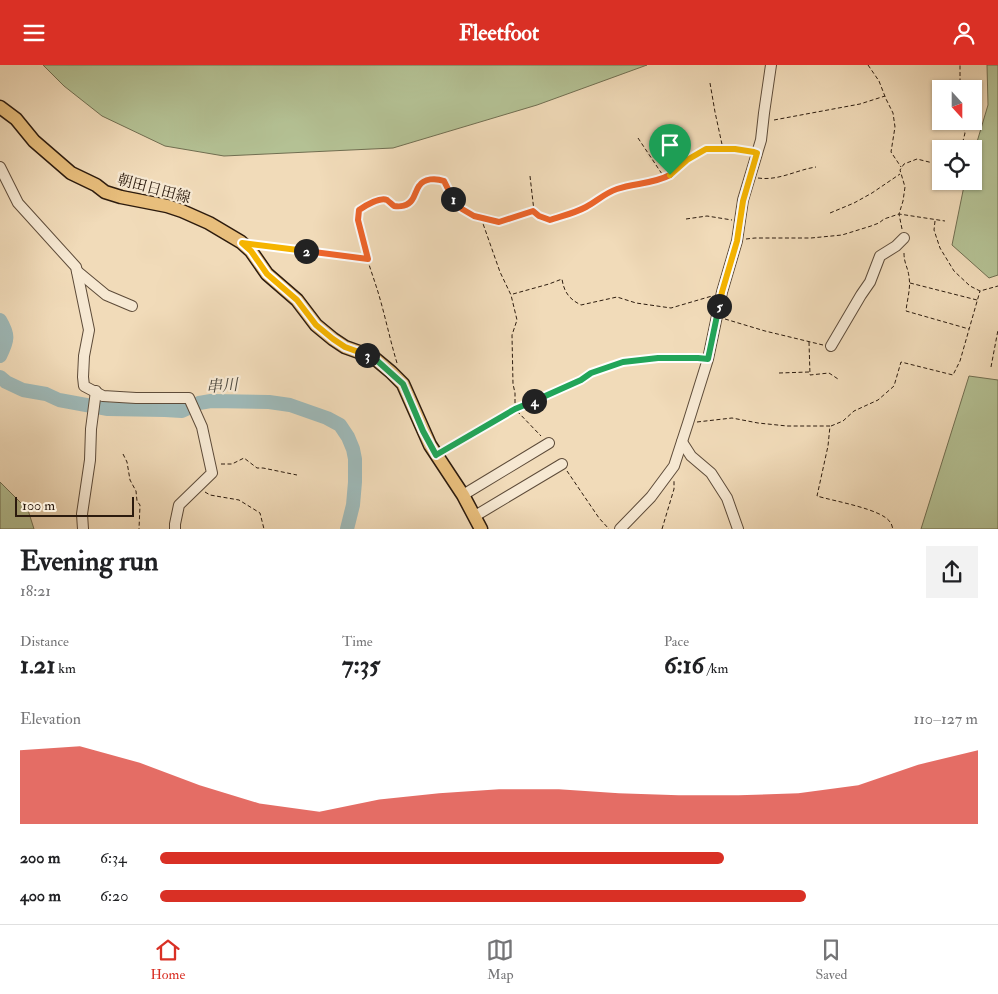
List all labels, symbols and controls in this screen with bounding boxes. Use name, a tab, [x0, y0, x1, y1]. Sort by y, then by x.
icon: menu	[20, 19, 48, 47]
text: Fleetfoot	[459, 19, 539, 47]
icon: person	[950, 19, 978, 47]
north arrow	[932, 80, 982, 130]
map controls	[932, 80, 982, 190]
pin	[649, 124, 691, 175]
icon: arrive	[656, 131, 684, 159]
button: locate	[932, 140, 982, 190]
street label: 朝田日田線	[115, 170, 193, 208]
pin: 1	[440, 187, 466, 211]
text: 1	[451, 191, 456, 208]
pin: 2	[294, 239, 318, 263]
text: 2	[303, 243, 310, 260]
pin: 5	[706, 293, 732, 319]
text: 5	[716, 298, 723, 315]
pin: 3	[354, 343, 380, 367]
text: 3	[365, 347, 370, 364]
water label: 串川	[205, 375, 241, 397]
pin: 4	[522, 389, 546, 413]
text: 4	[531, 393, 538, 410]
scale bar	[15, 494, 134, 517]
text: 100 m	[22, 497, 55, 514]
text: Evening run	[20, 544, 158, 579]
button: share	[926, 546, 978, 598]
text: 18:21	[20, 581, 51, 601]
text: Distance	[20, 633, 69, 650]
text: Time	[342, 633, 373, 650]
text: Pace	[664, 633, 689, 650]
text: 1.21	[20, 650, 55, 681]
text: 7:35	[342, 650, 380, 681]
text: 6:16	[664, 650, 704, 681]
text: km	[55, 660, 76, 677]
text: /km	[704, 660, 728, 677]
text: Elevation	[20, 709, 81, 729]
text: 110–127 m	[913, 709, 978, 729]
text: 200 m	[20, 848, 60, 868]
text: 6:34	[100, 848, 127, 868]
text: 400 m	[20, 886, 61, 906]
text: 6:20	[100, 886, 128, 906]
tab: Home	[151, 936, 185, 983]
tab: Map	[486, 936, 514, 983]
tab: Saved	[815, 936, 847, 983]

